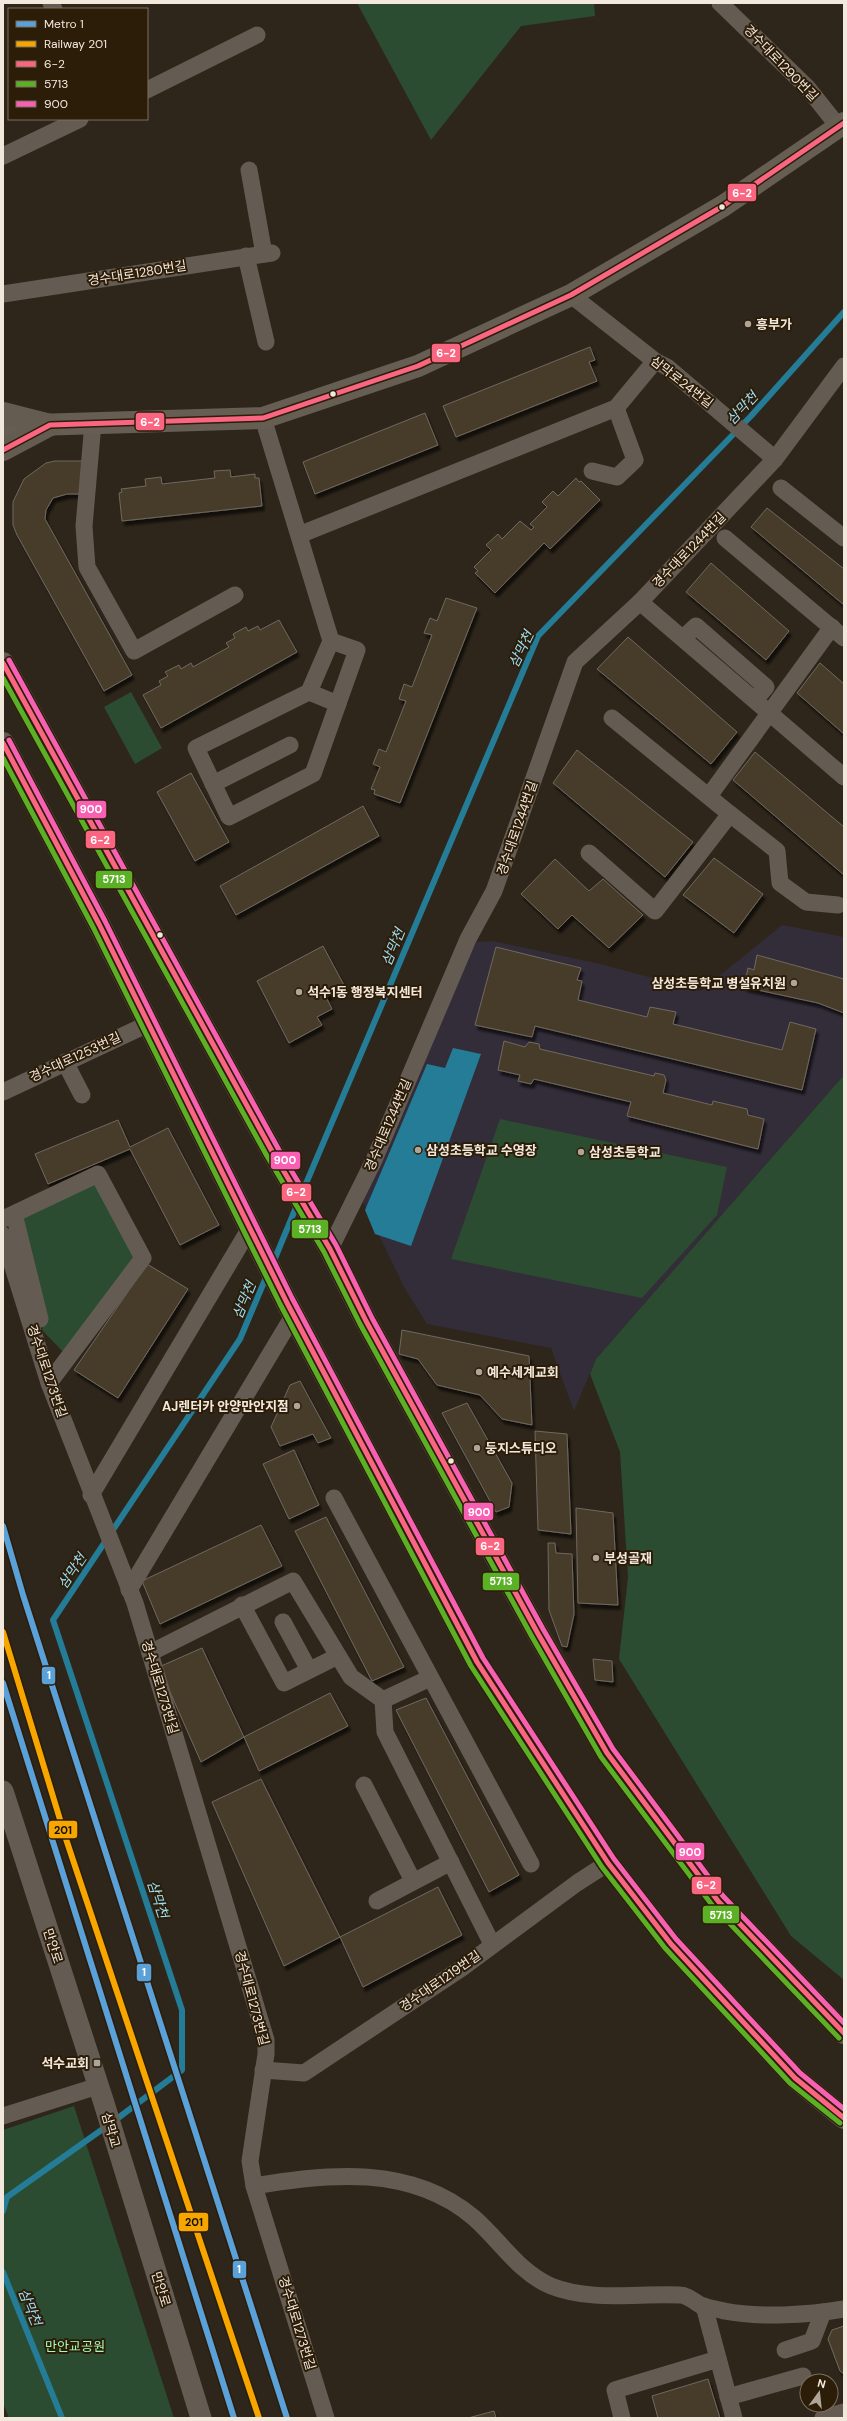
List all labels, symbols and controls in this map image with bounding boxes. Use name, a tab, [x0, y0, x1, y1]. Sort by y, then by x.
legend	[8, 8, 148, 120]
text: Metro 1	[44, 16, 84, 32]
street label: 경수대로1290번길	[740, 21, 822, 105]
text: Railway 201	[44, 36, 107, 52]
text: 6-2	[44, 56, 65, 72]
text: 5713	[44, 76, 68, 92]
text: 900	[44, 96, 68, 112]
line badge: 6-2	[727, 183, 757, 202]
text: 6-2	[732, 186, 752, 200]
unlabelled marker	[717, 202, 727, 212]
street label: 경수대로1280번길	[86, 257, 188, 289]
place label: 흥부가	[756, 316, 792, 333]
marker: 흥부가	[743, 319, 753, 329]
line badge: 6-2	[431, 343, 461, 363]
text: 6-2	[436, 346, 456, 360]
street label: 삼막로24번길	[647, 352, 717, 412]
water label: 삼막천	[722, 387, 763, 428]
unlabelled marker	[328, 389, 338, 399]
line badge: 6-2	[135, 412, 165, 431]
text: 6-2	[140, 415, 160, 429]
street label: 경수대로1244번길	[649, 509, 729, 591]
water label: 삼막천	[504, 627, 538, 670]
street label: 경수대로1244번길	[493, 778, 541, 878]
line badge: 900	[76, 800, 107, 819]
text: 900	[80, 802, 102, 816]
line badge: 6-2	[85, 830, 116, 849]
text: 6-2	[90, 833, 110, 847]
line badge: 5713	[95, 870, 133, 889]
text: 5713	[102, 872, 126, 886]
water label: 삼막천	[377, 925, 409, 968]
unlabelled marker	[155, 930, 165, 940]
place label: 삼성초등학교 병설유치원	[651, 975, 786, 992]
marker: 삼성초등학교 병설유치원	[789, 978, 799, 988]
place label: 석수1동 행정복지센터	[307, 984, 422, 1001]
marker: 석수1동 행정복지센터	[294, 987, 304, 997]
street label: 경수대로1253번길	[27, 1028, 123, 1086]
street label: 경수대로1244번길	[361, 1076, 415, 1174]
place label: 삼성초등학교 수영장	[426, 1142, 537, 1159]
place label: 삼성초등학교	[589, 1144, 661, 1161]
marker: 삼성초등학교 수영장	[413, 1145, 423, 1155]
marker: 삼성초등학교	[576, 1147, 586, 1157]
line badge: 900	[270, 1151, 301, 1170]
text: 900	[274, 1153, 296, 1167]
line badge: 6-2	[281, 1183, 312, 1202]
text: 6-2	[286, 1185, 306, 1199]
line badge: 5713	[291, 1219, 329, 1239]
text: 5713	[298, 1222, 322, 1236]
water label: 삼막천	[228, 1278, 260, 1321]
street label: 경수대로1273번길	[23, 1322, 71, 1420]
place label: 예수세계교회	[487, 1364, 559, 1381]
marker: 예수세계교회	[474, 1367, 484, 1377]
place label: AJ렌터카 안양만안지점	[162, 1398, 289, 1415]
marker: AJ렌터카 안양만안지점	[292, 1401, 302, 1411]
place label: 둥지스튜디오	[485, 1440, 557, 1457]
marker: 둥지스튜디오	[472, 1443, 482, 1453]
unlabelled marker	[446, 1456, 456, 1466]
line badge: 900	[463, 1502, 494, 1521]
text: 900	[468, 1505, 490, 1519]
line badge: 6-2	[475, 1537, 505, 1556]
text: 6-2	[480, 1539, 500, 1553]
water label: 삼막천	[54, 1549, 91, 1592]
place label: 부성골재	[604, 1550, 652, 1567]
marker: 부성골재	[591, 1553, 601, 1563]
line badge: 5713	[482, 1572, 520, 1591]
text: 5713	[489, 1574, 513, 1588]
street label: 경수대로1273번길	[138, 1638, 182, 1736]
line badge: 1	[41, 1666, 56, 1685]
text: 1	[47, 1668, 51, 1682]
line badge: 201	[48, 1820, 78, 1839]
text: 201	[54, 1823, 72, 1837]
line badge: 900	[675, 1842, 705, 1861]
text: 900	[679, 1845, 701, 1859]
line badge: 6-2	[691, 1876, 722, 1895]
water label: 삼막천	[143, 1878, 173, 1921]
text: 6-2	[696, 1878, 716, 1892]
line badge: 5713	[702, 1905, 740, 1924]
text: 5713	[709, 1908, 733, 1922]
street label: 만안로	[39, 1926, 67, 1966]
street label: 경수대로1219번길	[396, 1947, 484, 2015]
street label: 경수대로1273번길	[231, 1949, 273, 2047]
line badge: 1	[136, 1963, 152, 1982]
text: 1	[142, 1965, 146, 1979]
place label: 석수교회	[41, 2055, 89, 2072]
marker: 석수교회	[92, 2058, 102, 2068]
street label: 삼막교	[98, 2110, 124, 2150]
line badge: 201	[178, 2212, 209, 2232]
text: 201	[185, 2215, 203, 2229]
line badge: 1	[232, 2260, 247, 2279]
text: 1	[237, 2262, 241, 2276]
street label: 만안로	[148, 2269, 174, 2309]
street label: 경수대로1273번길	[275, 2274, 319, 2372]
water label: 삼막천	[14, 2286, 46, 2329]
park label: 만안교공원	[45, 2338, 105, 2355]
north arrow	[799, 2373, 839, 2413]
text: N	[816, 2376, 827, 2391]

